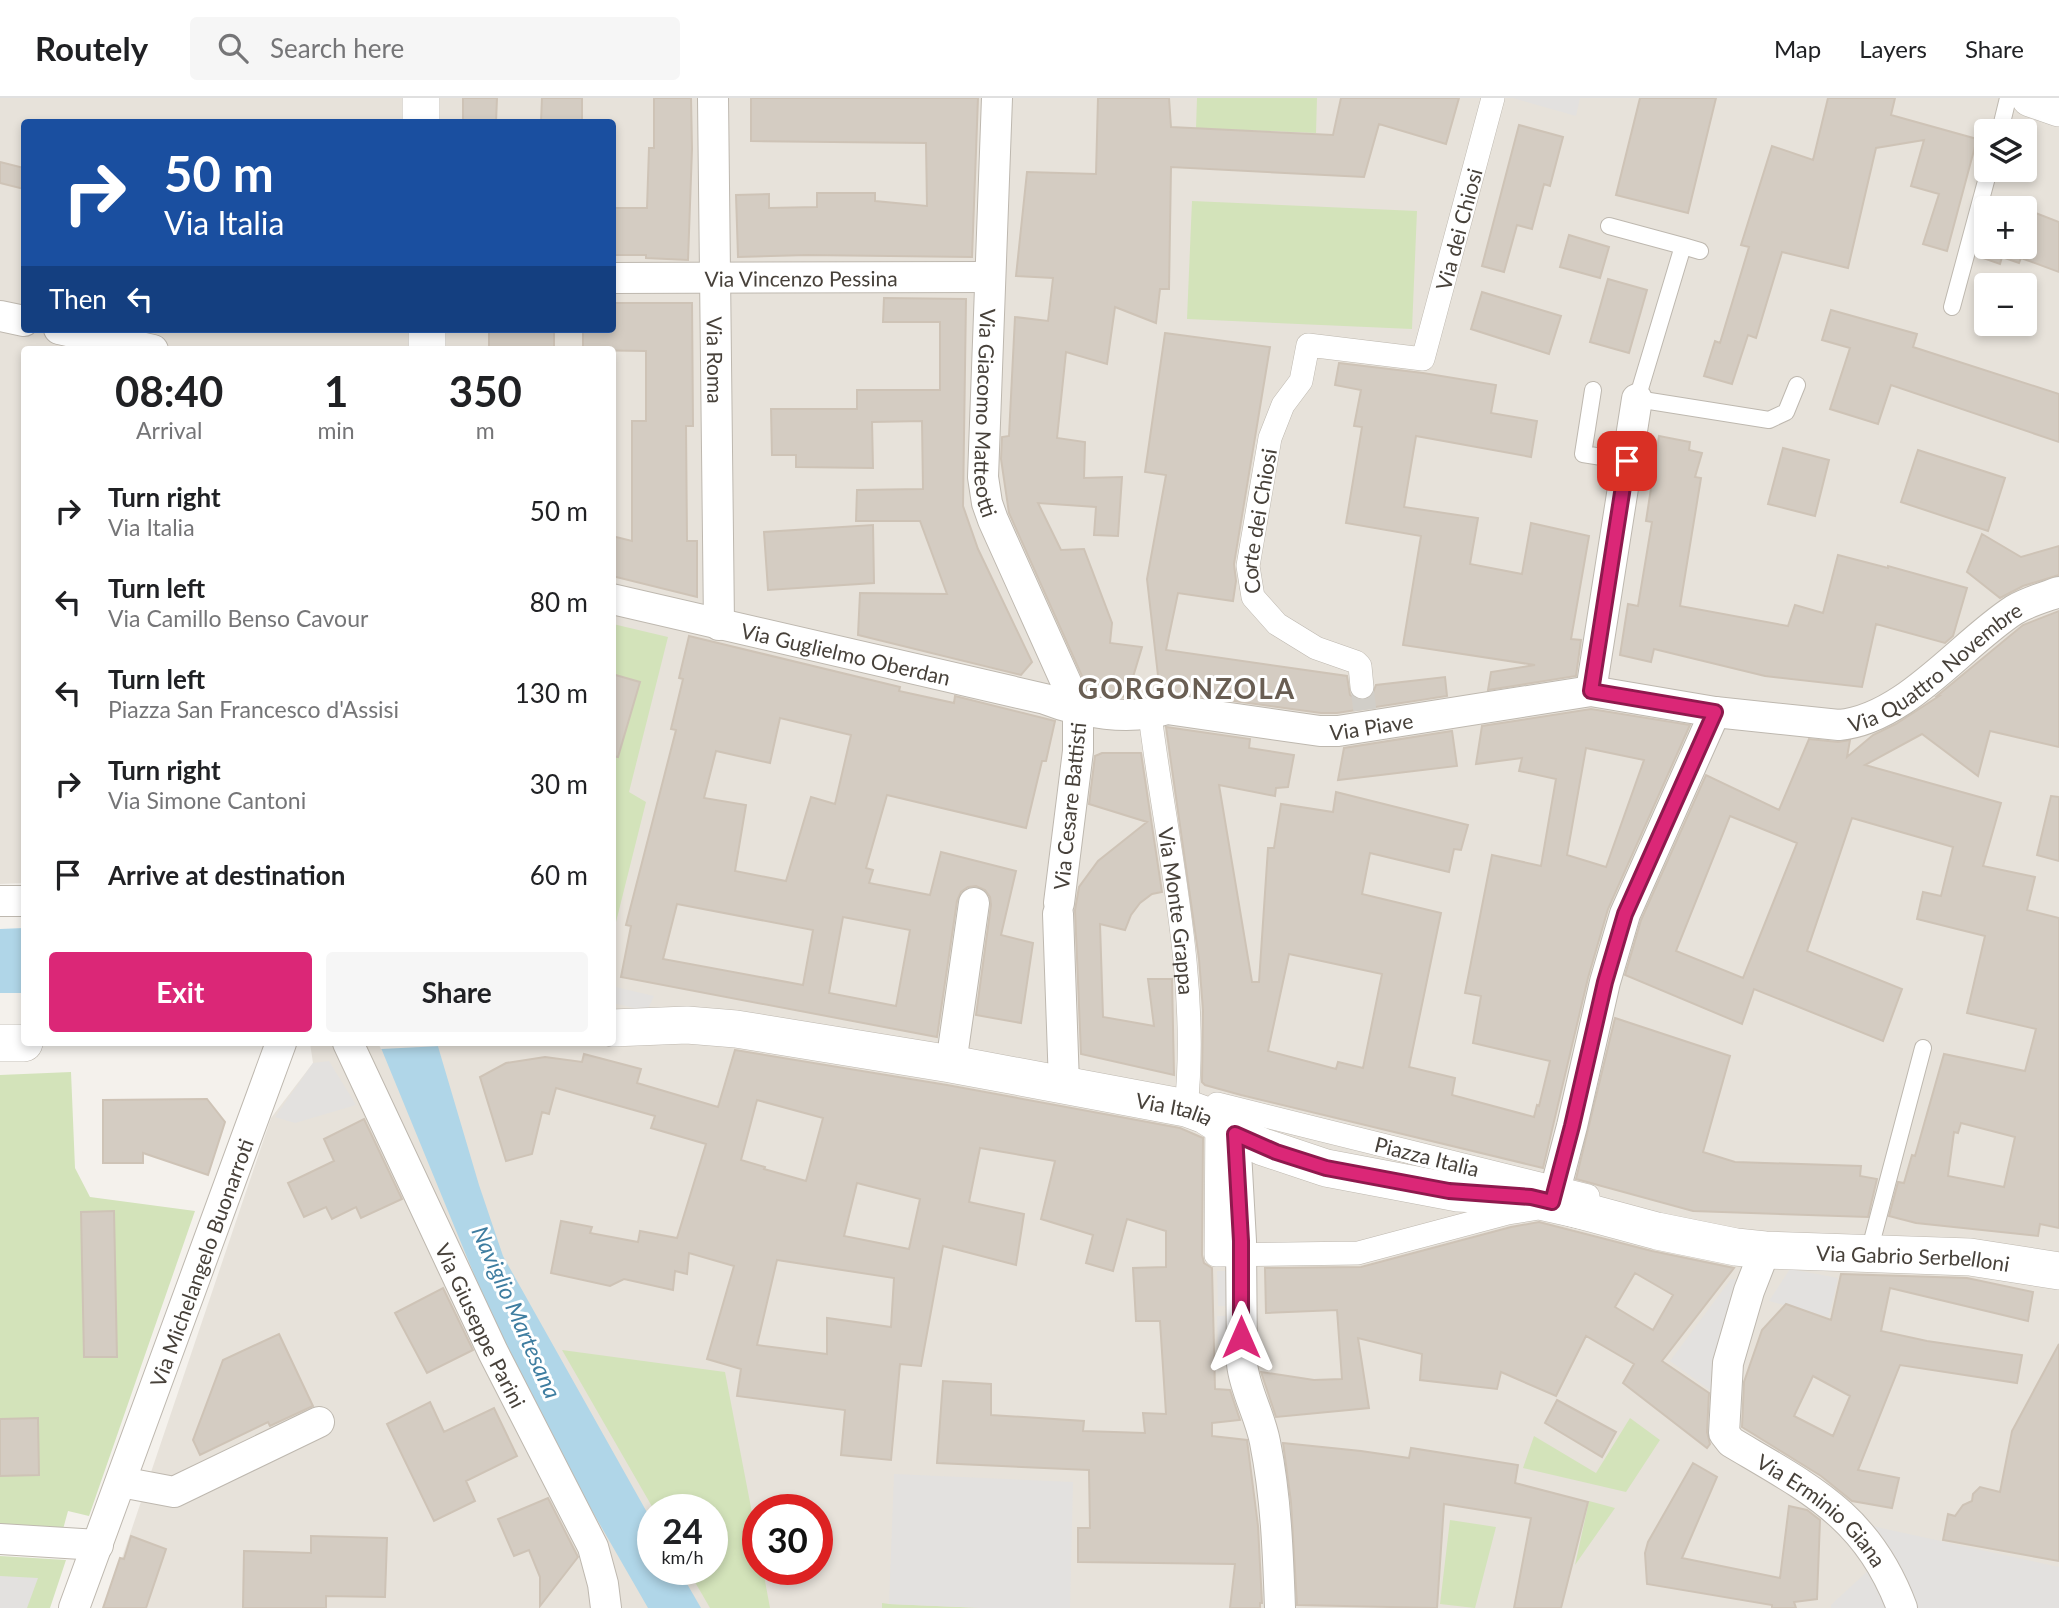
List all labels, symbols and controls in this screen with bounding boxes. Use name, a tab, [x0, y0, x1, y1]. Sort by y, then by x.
search box	[190, 17, 680, 80]
text: Routely	[35, 28, 148, 68]
icon: search	[214, 29, 252, 67]
text: Search here	[270, 32, 404, 64]
text: Map	[1774, 34, 1821, 63]
text: Layers	[1859, 34, 1927, 63]
text: Share	[1965, 34, 2024, 63]
map controls	[1974, 119, 2037, 336]
button: layers	[1974, 119, 2037, 182]
text: 50 m	[164, 144, 274, 202]
icon: right	[49, 147, 140, 238]
street label: Via dei Chiosi	[1430, 165, 1486, 293]
button: +	[1974, 196, 2037, 259]
text: Via Italia	[164, 203, 284, 242]
street label: Via Vincenzo Pessina	[704, 265, 898, 290]
button: −	[1974, 273, 2037, 336]
icon: left	[121, 280, 159, 318]
text: Then	[49, 283, 107, 315]
street label: Via Giacomo Matteotti	[970, 308, 1003, 520]
street label: Via Roma	[703, 316, 729, 404]
text: 08:40	[115, 366, 223, 416]
text: 1	[324, 366, 348, 416]
text: 350	[449, 366, 522, 416]
text: Arrival	[136, 416, 202, 444]
text: min	[317, 416, 355, 444]
text: m	[476, 416, 495, 444]
pin	[1597, 431, 1657, 491]
icon: arrive	[1608, 442, 1646, 480]
street label: Corte dei Chiosi	[1235, 446, 1281, 596]
text: Turn right	[108, 481, 221, 513]
icon: right	[49, 492, 87, 530]
text: 50 m	[530, 495, 588, 527]
text: Via Italia	[108, 513, 195, 541]
text: Turn left	[108, 572, 205, 604]
icon: left	[49, 583, 87, 621]
text: 80 m	[530, 586, 588, 618]
street label: Via Quattro Novembre	[1845, 596, 2026, 736]
text: Via Camillo Benso Cavour	[108, 604, 368, 632]
street label: Via Guglielmo Oberdan	[739, 617, 953, 689]
text: Turn left	[108, 663, 205, 695]
district label: GORGONZOLA	[1078, 671, 1296, 705]
icon: left	[49, 674, 87, 712]
text: 130 m	[515, 677, 588, 709]
text: Piazza San Francesco d'Assisi	[108, 695, 399, 723]
street label: Via Piave	[1329, 707, 1415, 744]
street label: Via Cesare Battisti	[1048, 721, 1090, 891]
text: Turn right	[108, 754, 221, 786]
icon: right	[49, 765, 87, 803]
text: 30 m	[530, 768, 588, 800]
text: Via Simone Cantoni	[108, 786, 306, 814]
street label: Via Monte Grappa	[1154, 825, 1200, 996]
icon: arrive	[49, 856, 87, 894]
text: Arrive at destination	[108, 859, 345, 891]
text: 60 m	[530, 859, 588, 891]
button: Exit	[49, 952, 312, 1032]
button: Share	[326, 952, 588, 1032]
street label: Via Italia	[1134, 1086, 1219, 1130]
street label: Piazza Italia	[1372, 1131, 1482, 1181]
street label: Via Michelangelo Buonarroti	[144, 1135, 257, 1390]
water label: Naviglio Martesana	[466, 1221, 568, 1403]
street label: Via Giuseppe Parini	[431, 1239, 532, 1411]
street label: Via Gabrio Serbelloni	[1816, 1239, 2012, 1276]
position arrow	[1204, 1300, 1278, 1374]
street label: Via Erminio Giana	[1753, 1448, 1892, 1571]
speed limit sign: 30	[742, 1494, 833, 1585]
text: 24	[662, 1509, 703, 1551]
text: km/h	[661, 1546, 704, 1568]

